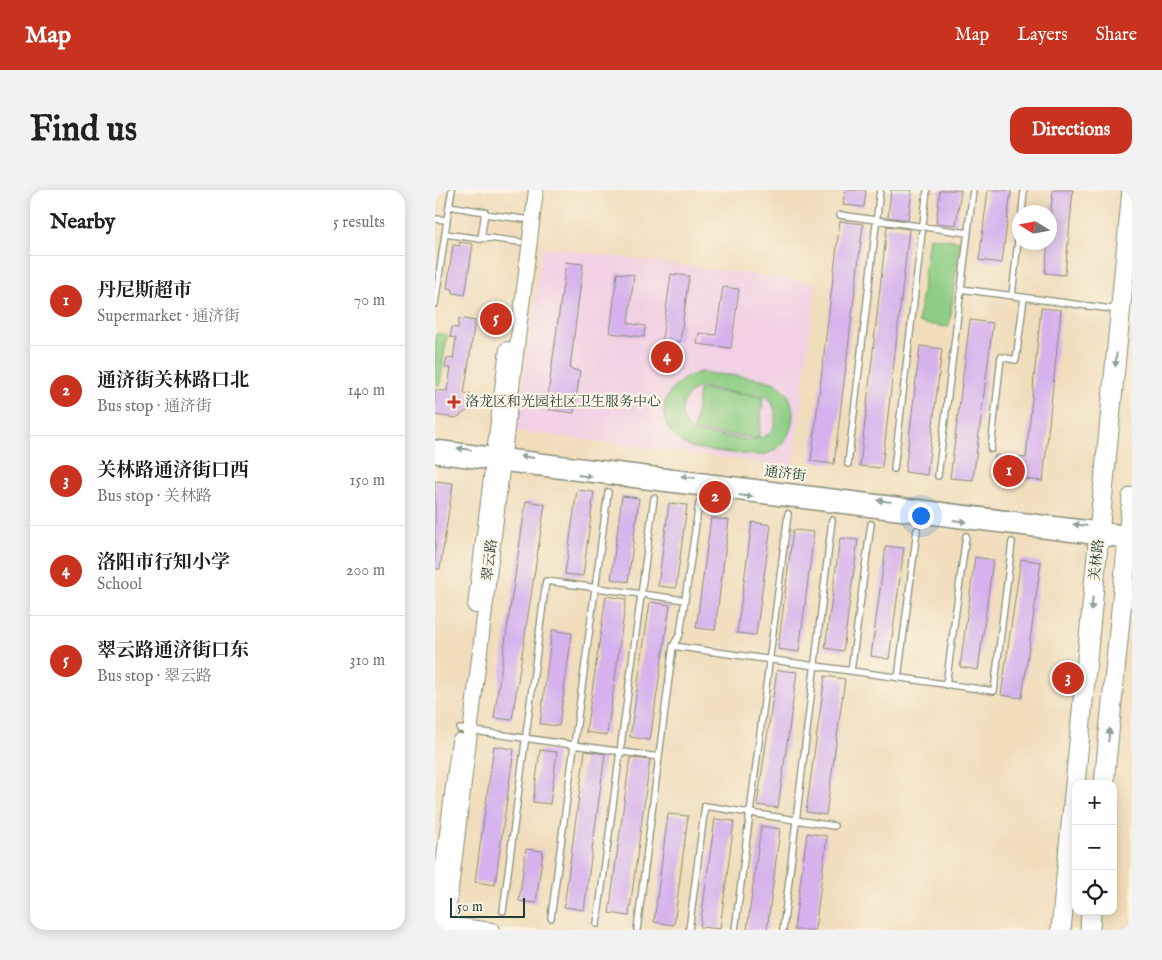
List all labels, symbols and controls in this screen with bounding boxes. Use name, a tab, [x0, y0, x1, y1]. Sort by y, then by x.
text: Map	[25, 20, 71, 51]
text: Map	[955, 24, 989, 47]
text: Layers	[1017, 24, 1068, 47]
text: Share	[1096, 24, 1137, 47]
button: Directions	[1010, 107, 1132, 154]
text: Find us	[30, 108, 137, 153]
north arrow	[1012, 205, 1057, 250]
text: Nearby	[50, 209, 115, 236]
text: 5 results	[333, 213, 385, 233]
text: 丹尼斯超市	[97, 279, 192, 303]
text: 1	[63, 291, 69, 311]
text: 70 m	[354, 291, 385, 311]
pin: 5	[480, 300, 512, 338]
text: Supermarket · 通济街	[97, 307, 240, 327]
pin: 4	[651, 338, 683, 376]
one-way arrow	[1112, 353, 1120, 369]
text: 通济街关林路口北	[97, 369, 249, 393]
text: 2	[62, 381, 70, 401]
text: 140 m	[347, 381, 385, 401]
place label: 洛龙区和光园社区卫生服务中心	[465, 393, 661, 411]
marker: 洛龙区和光园社区卫生服务中心	[447, 395, 461, 409]
text: Bus stop · 通济街	[97, 397, 212, 417]
one-way arrow	[456, 445, 472, 453]
pin: 1	[993, 452, 1025, 490]
one-way arrow	[519, 453, 535, 461]
text: 关林路通济街口西	[97, 459, 249, 483]
street label: 通济街	[763, 463, 807, 485]
text: 3	[63, 471, 69, 491]
text: 150 m	[350, 471, 385, 491]
one-way arrow	[577, 472, 593, 480]
one-way arrow	[680, 473, 696, 481]
pin: 2	[699, 478, 731, 516]
text: Bus stop · 关林路	[97, 487, 212, 507]
one-way arrow	[739, 492, 755, 500]
one-way arrow	[876, 497, 892, 505]
your location	[908, 503, 934, 529]
one-way arrow	[952, 517, 968, 525]
one-way arrow	[1072, 521, 1088, 529]
street label: 翠云路	[479, 538, 501, 582]
street label: 关林路	[1086, 538, 1108, 582]
text: 洛阳市行知小学	[97, 551, 230, 575]
text: 4	[62, 561, 70, 581]
text: 200 m	[346, 561, 385, 581]
text: School	[97, 575, 142, 595]
one-way arrow	[1088, 596, 1096, 612]
text: 翠云路通济街口东	[97, 639, 249, 663]
text: 5	[63, 651, 69, 671]
text: 310 m	[349, 651, 385, 671]
pin: 3	[1052, 659, 1084, 697]
text: Bus stop · 翠云路	[97, 667, 212, 687]
one-way arrow	[1105, 727, 1113, 743]
map controls	[1072, 780, 1117, 915]
button: +	[1072, 780, 1117, 825]
button: −	[1072, 825, 1117, 870]
button: locate	[1072, 870, 1117, 915]
scale bar	[450, 895, 525, 918]
text: 50 m	[457, 898, 483, 916]

